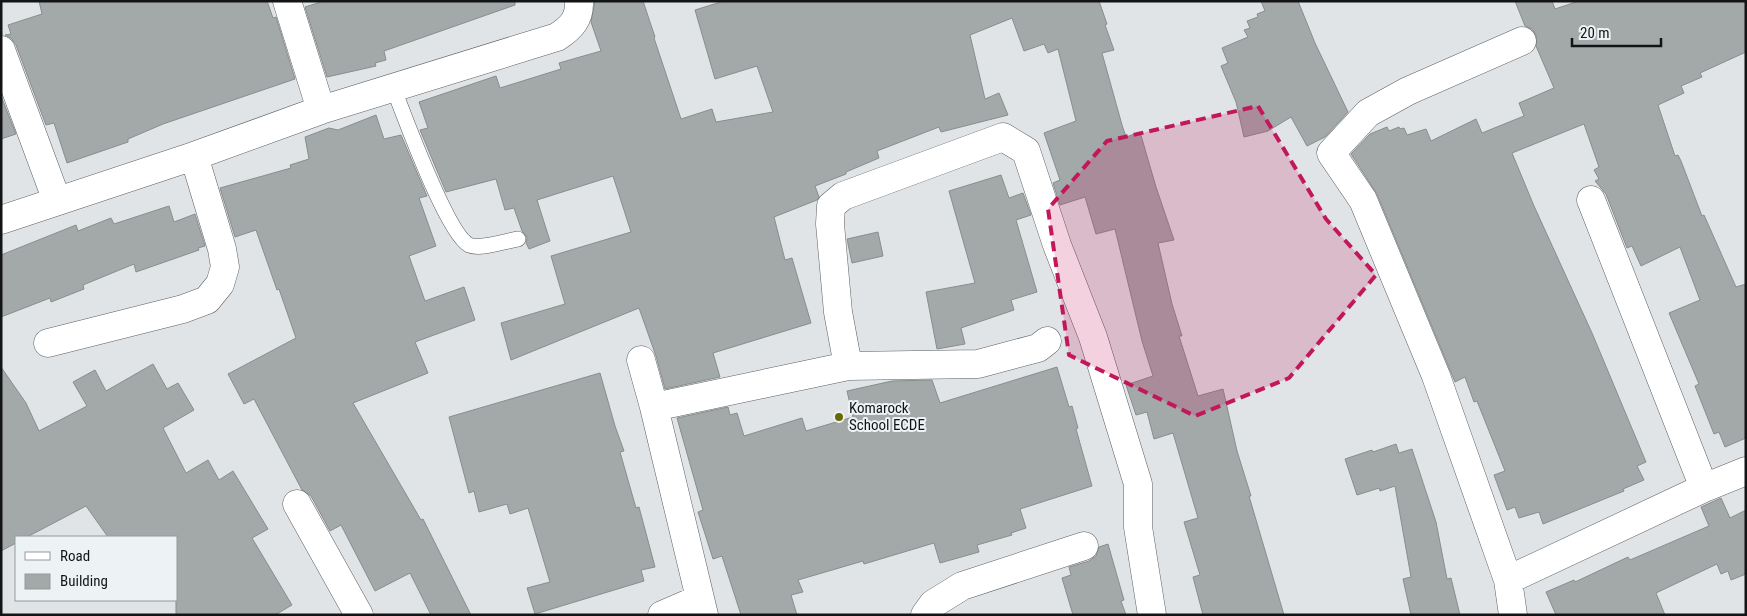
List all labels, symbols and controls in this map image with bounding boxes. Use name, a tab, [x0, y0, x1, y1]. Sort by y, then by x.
scale bar	[1572, 15, 1661, 47]
text: 20 m	[1580, 24, 1610, 42]
place label: Komarock School ECDE	[849, 399, 925, 434]
marker: Komarock School ECDE	[833, 411, 845, 423]
legend	[15, 536, 178, 601]
text: Road	[60, 547, 90, 565]
text: Building	[60, 572, 108, 590]

